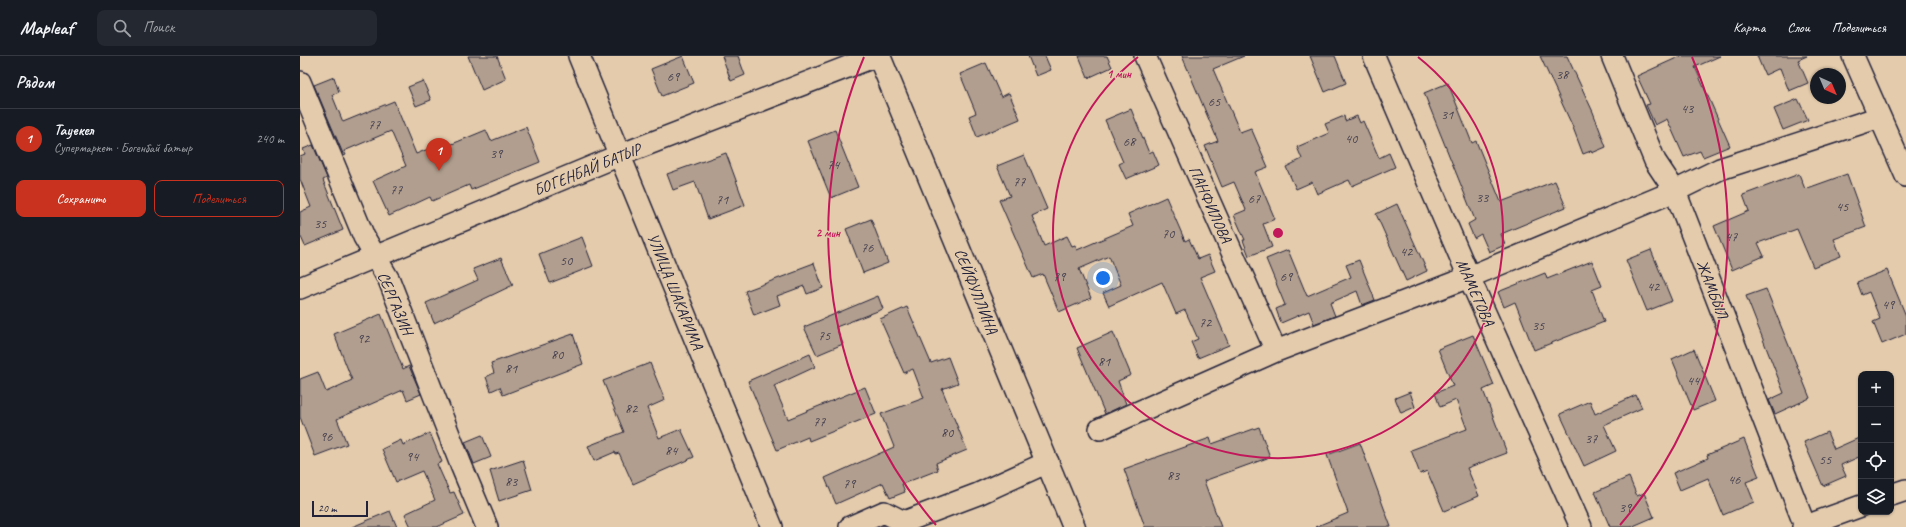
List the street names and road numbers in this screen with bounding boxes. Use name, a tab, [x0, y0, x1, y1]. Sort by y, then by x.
street label: БОГЕНБАЙ БАТЫР	[531, 138, 646, 200]
street label: ПАНФИЛОВА	[1184, 163, 1236, 247]
street label: УЛИЦА ШАКАРИМА	[643, 230, 708, 353]
street label: СЕЙФУЛЛИНА	[950, 246, 1003, 338]
street label: МАМЕТОВА	[1451, 256, 1499, 330]
street label: ЖАМБЫЛ	[1692, 257, 1733, 323]
street label: СЕРГАЗИН	[373, 269, 418, 341]

